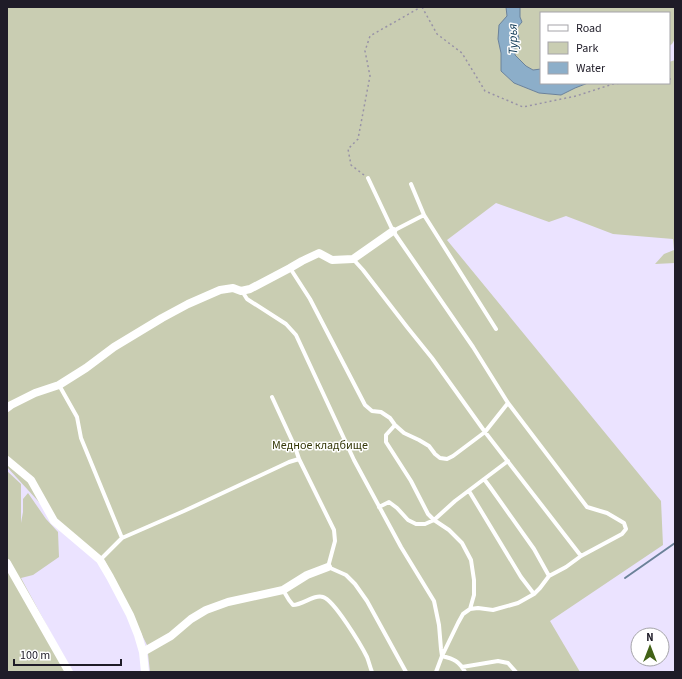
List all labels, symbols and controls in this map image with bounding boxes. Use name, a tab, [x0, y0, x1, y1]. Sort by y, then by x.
legend	[540, 12, 670, 84]
text: Road	[576, 20, 602, 37]
water label: Турья	[504, 23, 522, 55]
text: Park	[576, 40, 598, 57]
text: Water	[576, 60, 606, 77]
park label: Медное кладбище	[272, 437, 368, 454]
north arrow	[630, 627, 670, 667]
text: N	[646, 630, 654, 645]
scale bar	[14, 641, 121, 667]
text: 100 m	[20, 647, 50, 664]

